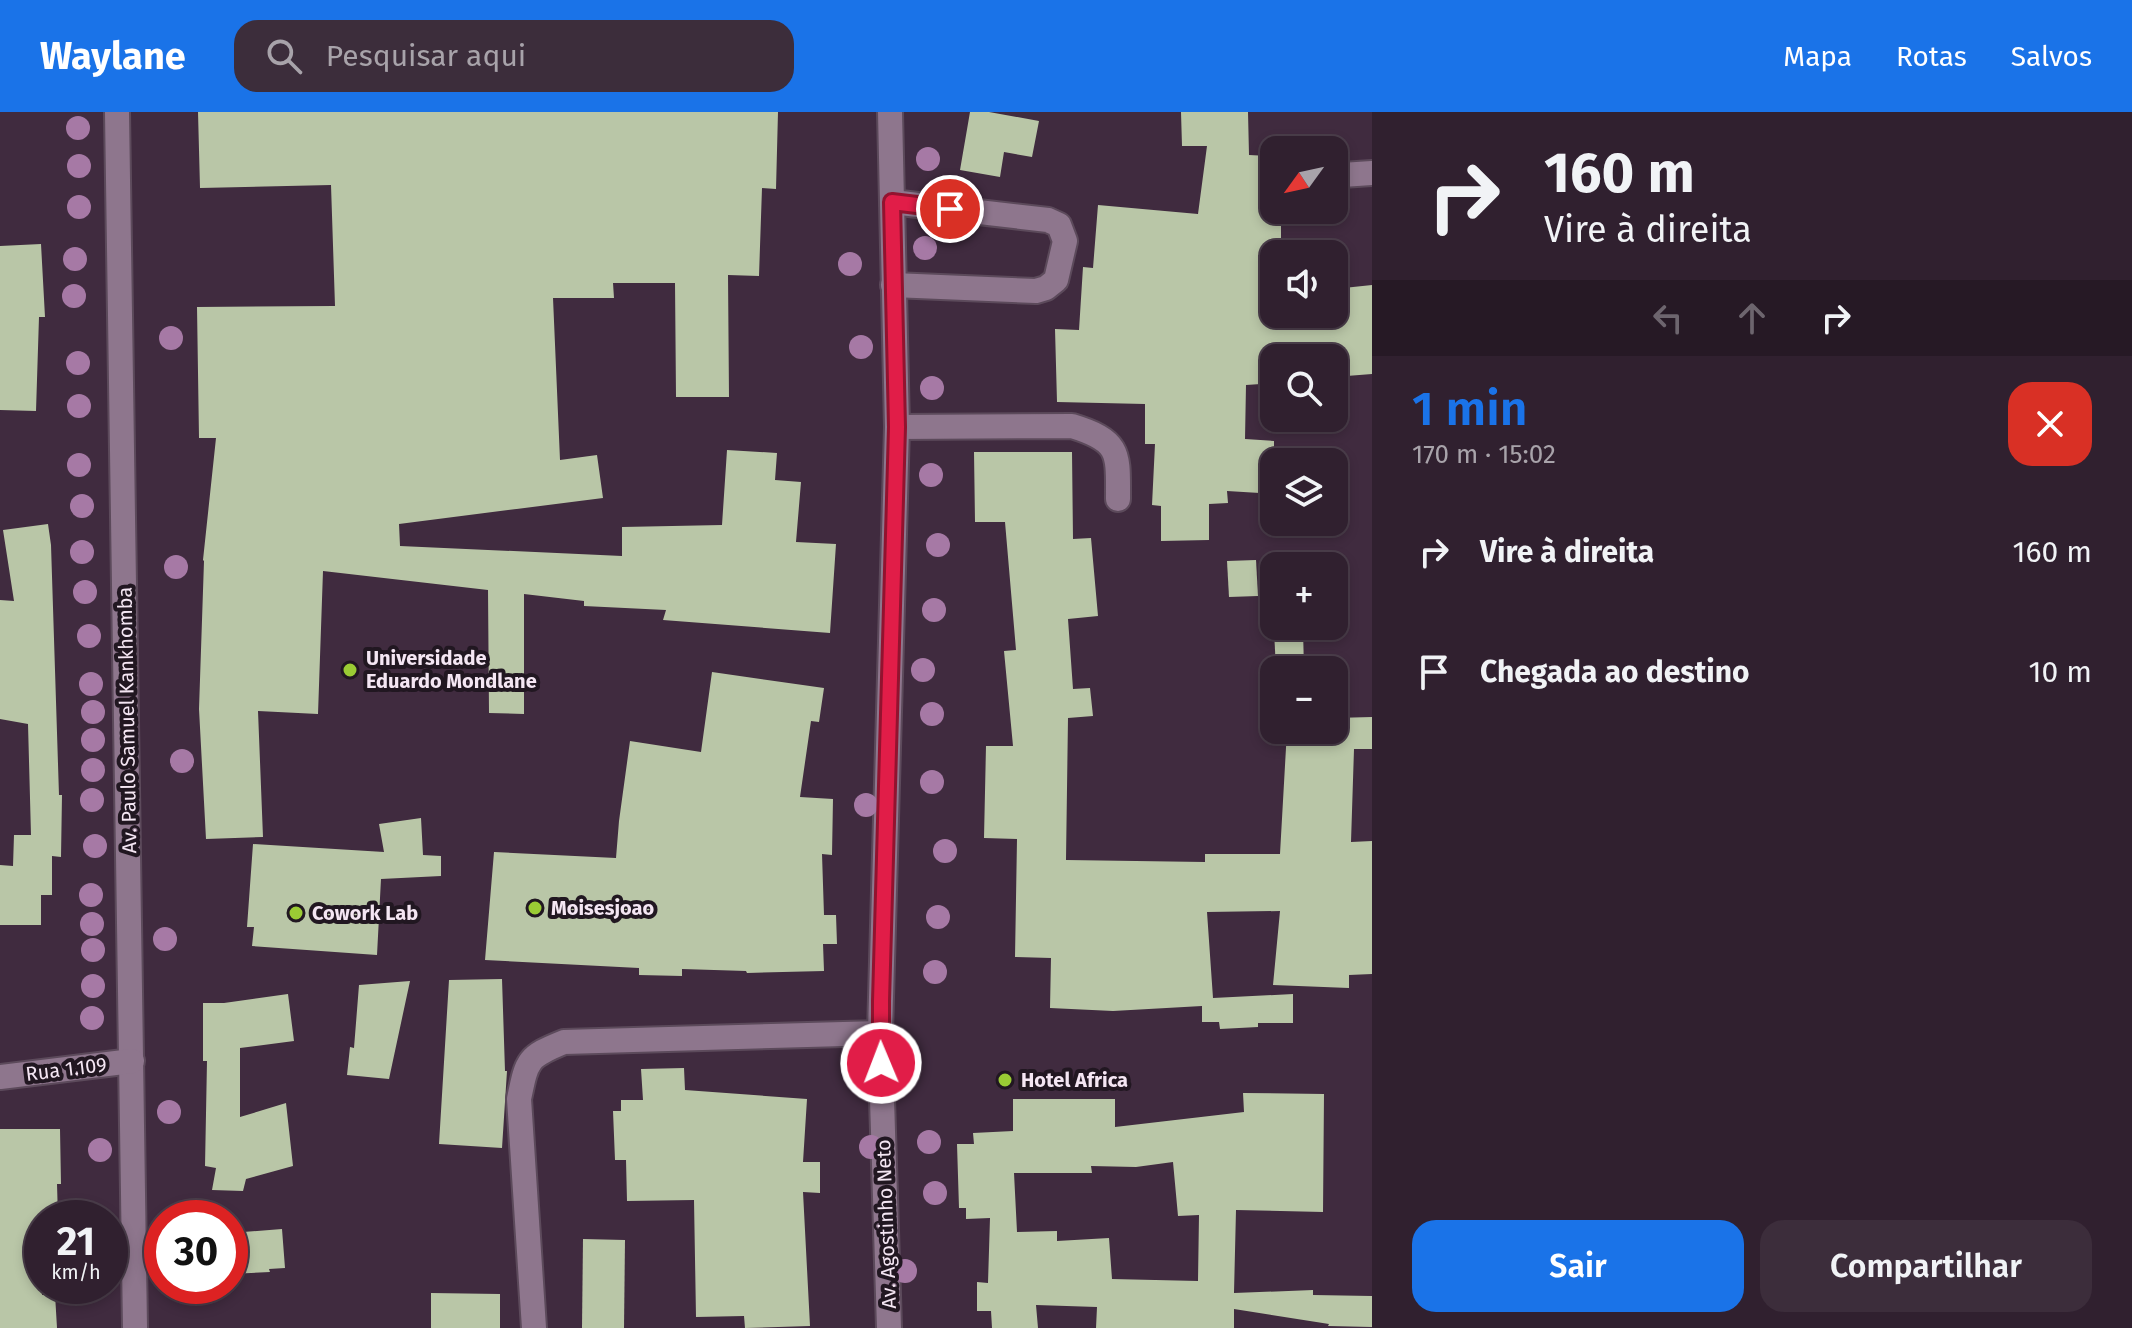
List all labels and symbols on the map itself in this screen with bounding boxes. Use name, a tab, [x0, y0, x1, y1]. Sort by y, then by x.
north arrow	[1260, 136, 1348, 224]
pin	[916, 175, 984, 243]
street label: Av. Paulo Samuel Kankhomba	[113, 587, 141, 853]
place label: Universidade Eduardo Mondlane	[366, 646, 537, 693]
marker: Universidade Eduardo Mondlane	[341, 661, 359, 679]
place label: Moisesjoao	[551, 896, 654, 920]
marker: Moisesjoao	[526, 899, 544, 917]
place label: Cowork Lab	[312, 901, 418, 925]
marker: Cowork Lab	[287, 904, 305, 922]
position arrow	[839, 1021, 923, 1105]
street label: Rua 1.109	[24, 1052, 108, 1086]
place label: Hotel Africa	[1021, 1068, 1128, 1092]
marker: Hotel Africa	[996, 1071, 1014, 1089]
street label: Av. Agostinho Neto	[871, 1139, 901, 1309]
speed limit sign: 30	[144, 1200, 248, 1304]

